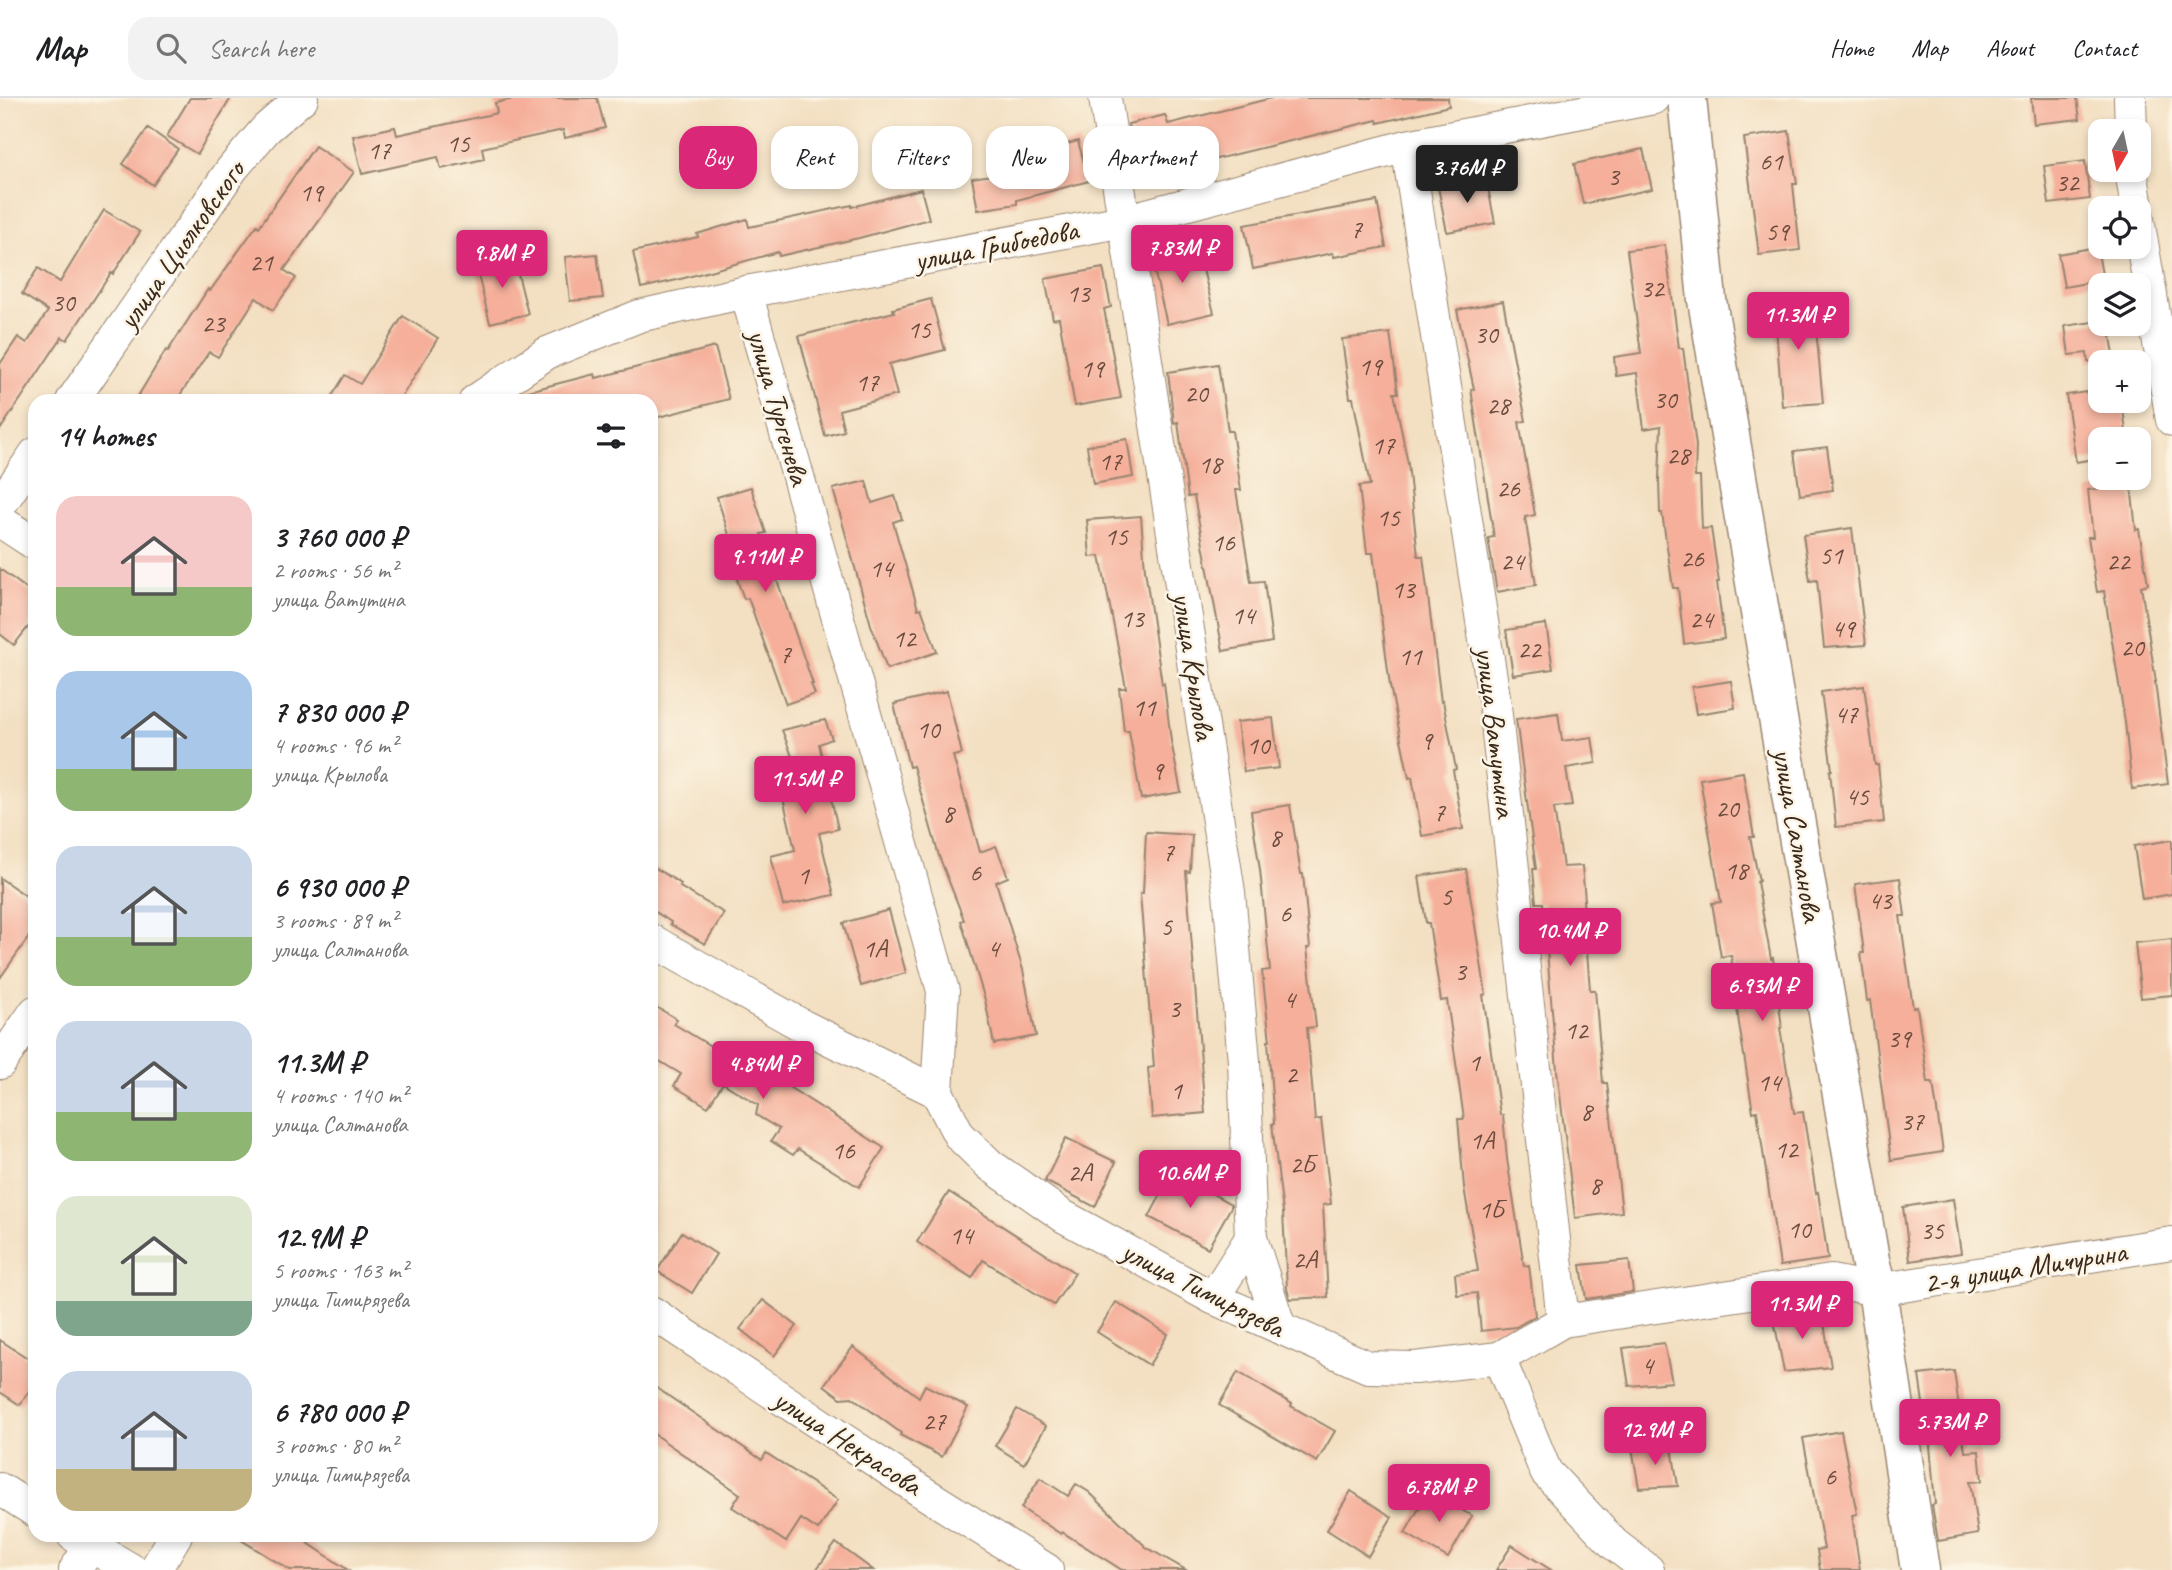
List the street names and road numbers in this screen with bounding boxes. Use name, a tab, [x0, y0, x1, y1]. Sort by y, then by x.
street label: улица Циолковского	[108, 151, 255, 338]
street label: улица Грибоедова	[909, 210, 1083, 280]
street label: улица Тургенева	[738, 323, 820, 491]
street label: улица Крылова	[1163, 588, 1225, 744]
street label: улица Ватутина	[1466, 643, 1526, 821]
street label: улица Салтанова	[1764, 743, 1832, 926]
street label: улица Тимирязева	[1114, 1231, 1292, 1347]
street label: 2-я улица Мичурина	[1921, 1232, 2131, 1302]
street label: улица Некрасова	[765, 1379, 931, 1505]

